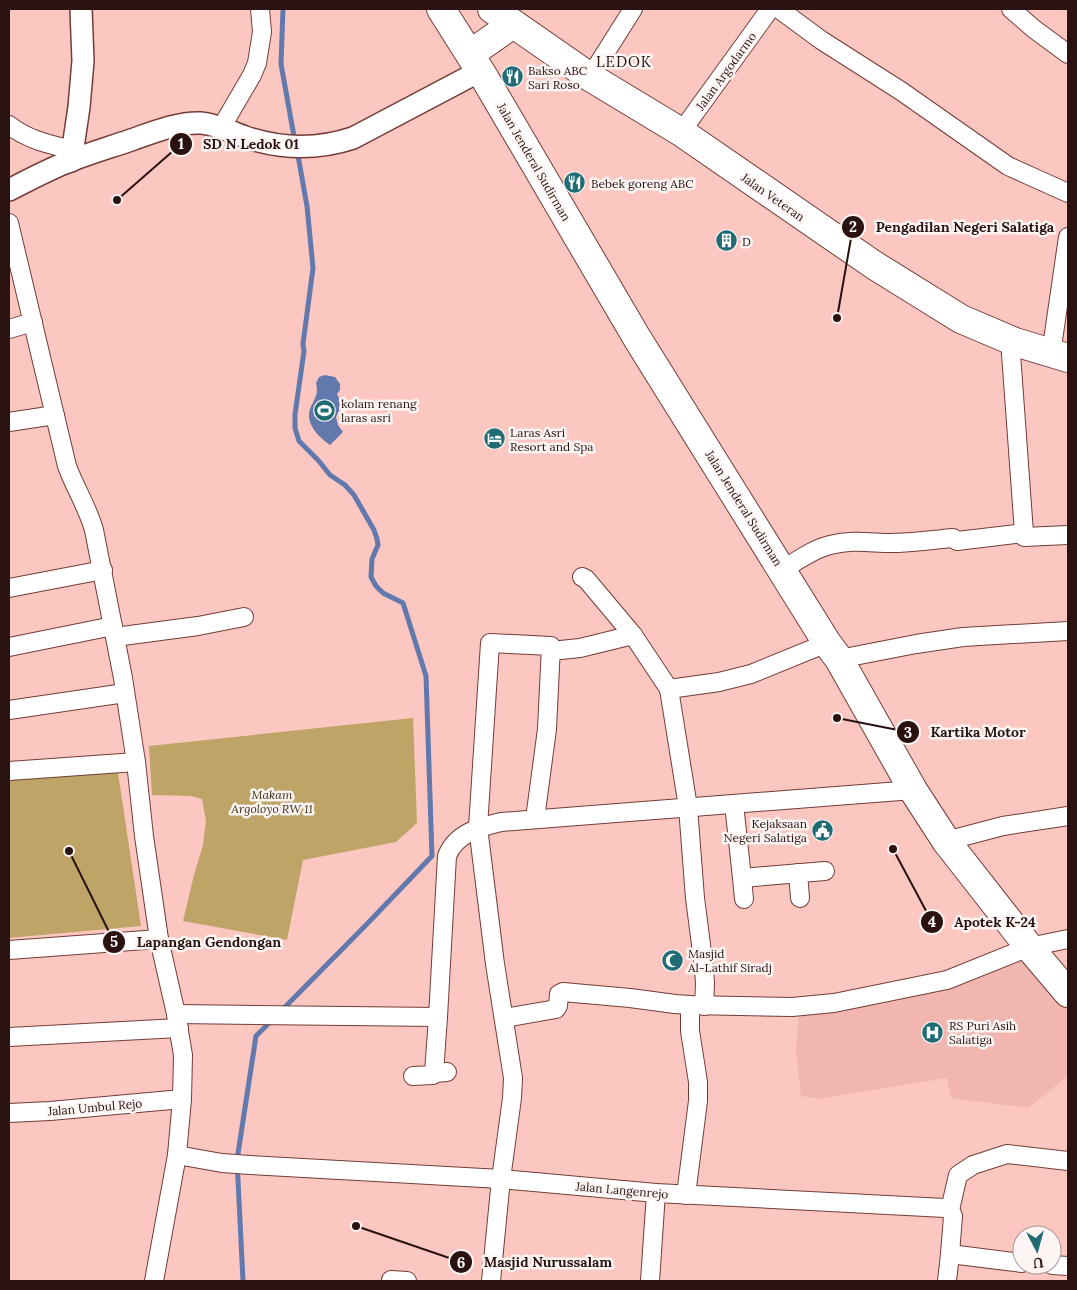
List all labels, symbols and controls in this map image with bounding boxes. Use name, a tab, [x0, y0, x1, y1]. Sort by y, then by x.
street label: Jalan Argodarmo	[692, 29, 759, 114]
district label: LEDOK	[596, 52, 652, 71]
place label: Bakso ABC Sari Roso	[528, 63, 588, 92]
restaurant icon: Bakso ABC Sari Roso	[500, 65, 524, 89]
street label: Jalan Jenderal Sudirman	[494, 99, 574, 224]
callout: SD N Ledok 01	[168, 130, 309, 159]
text: 1	[178, 134, 184, 153]
text: SD N Ledok 01	[203, 135, 299, 153]
street label: Jalan Veteran	[738, 169, 808, 224]
restaurant icon: Bebek goreng ABC	[563, 171, 587, 195]
place label: Bebek goreng ABC	[591, 176, 694, 191]
callout: Pengadilan Negeri Salatiga	[841, 213, 1064, 242]
text: 2	[849, 217, 857, 236]
text: Pengadilan Negeri Salatiga	[876, 218, 1055, 236]
building icon: D	[714, 229, 738, 253]
place label: D	[742, 234, 751, 249]
place label: kolam renang laras asri	[341, 396, 417, 425]
sports icon: kolam renang laras asri	[313, 398, 337, 422]
place label: Laras Asri Resort and Spa	[510, 425, 594, 454]
hotel icon: Laras Asri Resort and Spa	[482, 427, 506, 451]
street label: Jalan Jenderal Sudirman	[702, 446, 786, 569]
callout: Kartika Motor	[896, 718, 1036, 747]
text: 3	[904, 723, 912, 742]
text: Kartika Motor	[930, 723, 1026, 741]
park label: Makam Argoloyo RW 11	[230, 787, 313, 816]
place label: Kejaksaan Negeri Salatiga	[723, 816, 807, 845]
public building icon: Kejaksaan Negeri Salatiga	[811, 818, 835, 842]
callout: Apotek K-24	[919, 907, 1046, 936]
text: 4	[928, 912, 936, 931]
text: Apotek K-24	[954, 913, 1036, 931]
callout: Lapangan Gendongan	[102, 928, 291, 957]
text: 5	[110, 932, 118, 951]
text: Lapangan Gendongan	[137, 933, 281, 951]
place label: Masjid Al-Lathif Siradj	[687, 946, 772, 975]
mosque icon: Masjid Al-Lathif Siradj	[660, 948, 684, 972]
place label: RS Puri Asih Salatiga	[949, 1018, 1016, 1047]
hospital icon: RS Puri Asih Salatiga	[921, 1020, 945, 1044]
street label: Jalan Umbul Rejo	[46, 1095, 143, 1119]
street label: Jalan Langenrejo	[574, 1178, 669, 1202]
north arrow	[1012, 1225, 1062, 1275]
callout: Masjid Nurussalam	[449, 1248, 622, 1277]
text: 6	[457, 1253, 465, 1272]
text: Masjid Nurussalam	[484, 1253, 612, 1271]
text: U	[1032, 1253, 1045, 1272]

